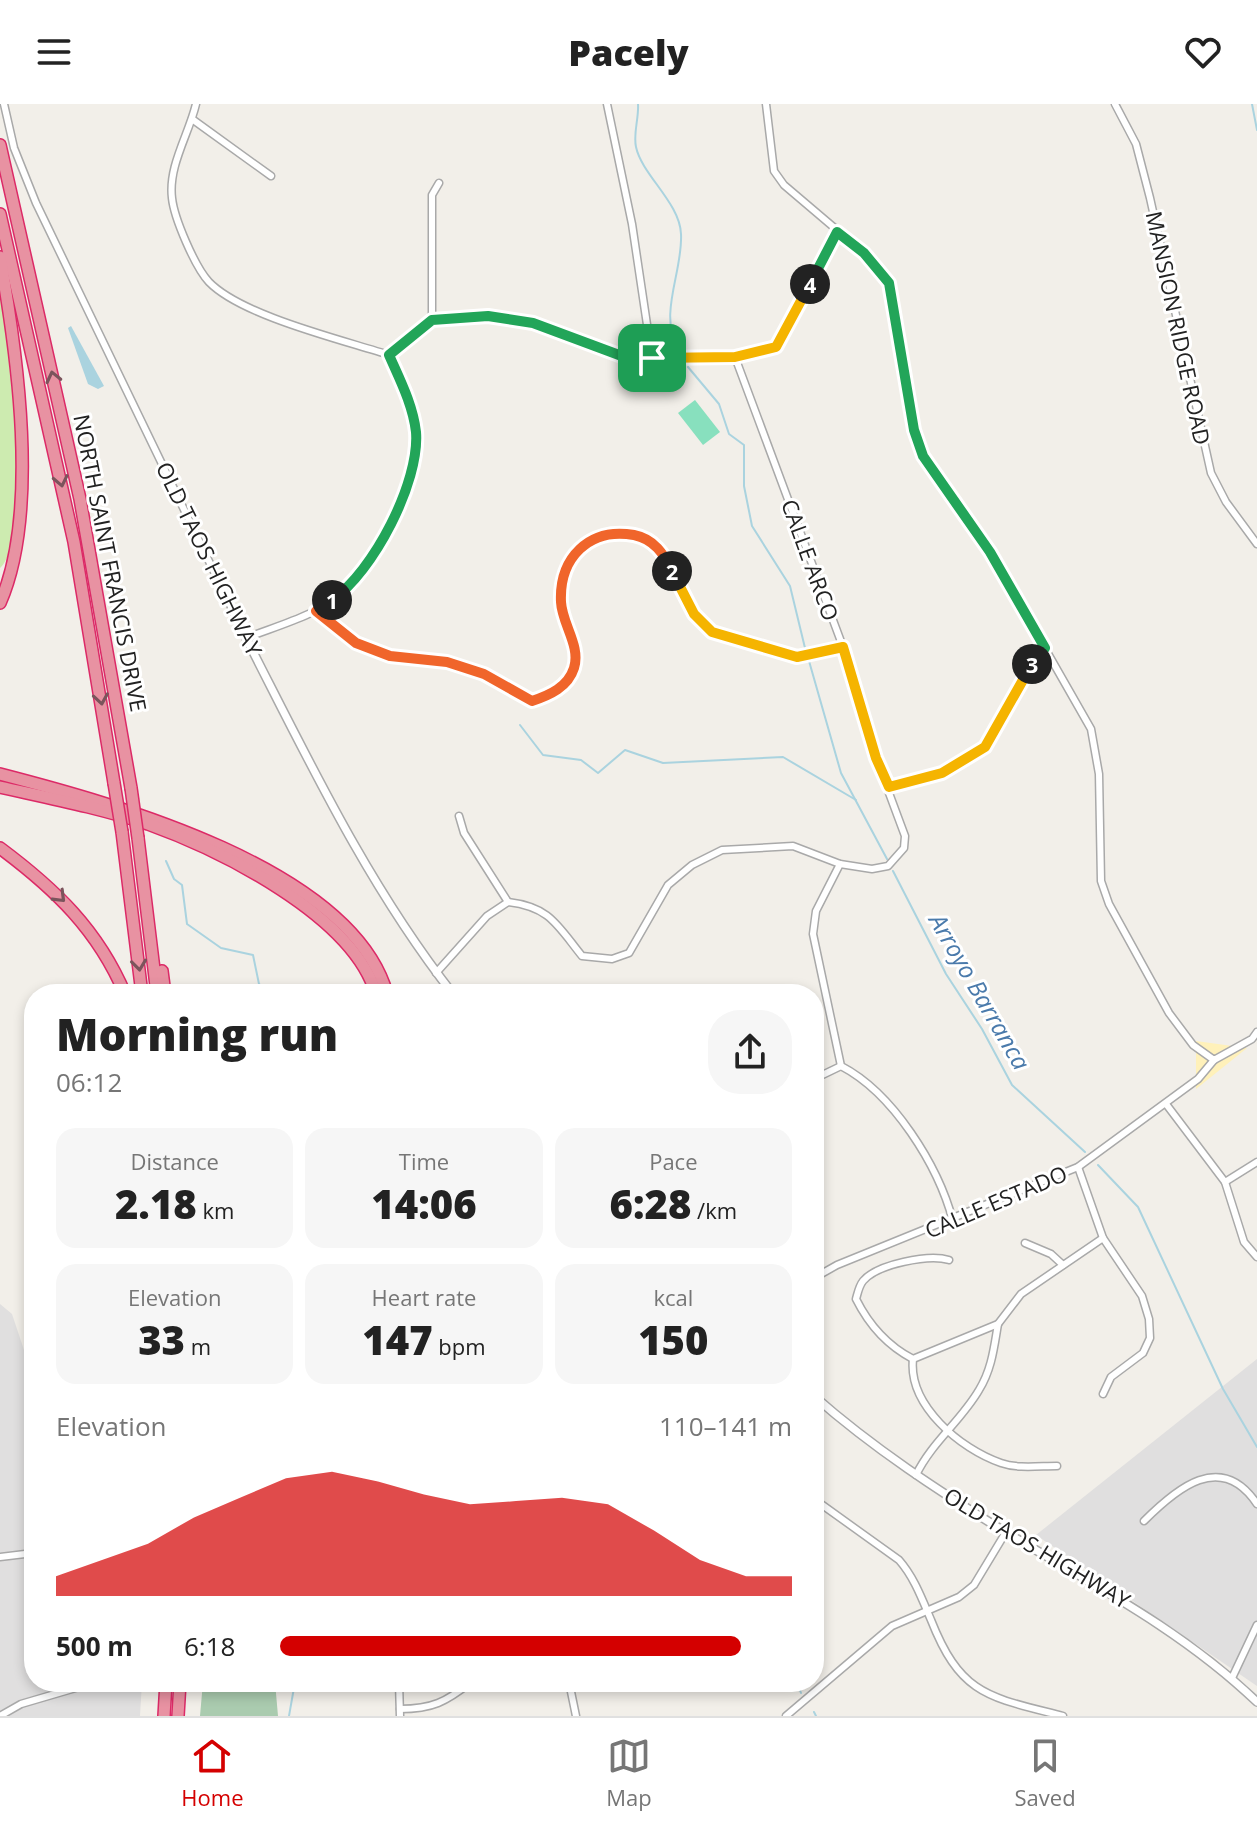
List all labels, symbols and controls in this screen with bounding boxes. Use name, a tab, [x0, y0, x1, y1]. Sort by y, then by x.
text: Pacely	[568, 28, 689, 77]
icon: menu	[32, 30, 76, 74]
icon: heart	[1181, 30, 1225, 74]
street label: MANSION RIDGE ROAD	[1140, 208, 1218, 447]
pin: 4	[790, 264, 830, 304]
text: 4	[804, 269, 816, 299]
pin	[618, 324, 686, 392]
icon: arrive	[630, 336, 674, 380]
one-way arrow	[46, 371, 63, 385]
street label: NORTH SAINT FRANCIS DRIVE	[67, 412, 155, 714]
street label: OLD TAOS HIGHWAY	[150, 457, 270, 661]
one-way arrow	[52, 474, 69, 487]
street label: CALLE ARCO	[775, 495, 847, 625]
pin: 2	[652, 551, 692, 591]
text: 2	[666, 556, 678, 586]
pin: 1	[312, 580, 352, 620]
text: 1	[326, 585, 338, 615]
pin: 3	[1012, 644, 1052, 684]
text: 3	[1026, 649, 1038, 679]
one-way arrow	[92, 692, 109, 705]
one-way arrow	[51, 888, 66, 902]
water label: Arroyo Barranca	[921, 905, 1039, 1076]
one-way arrow	[130, 958, 147, 972]
text: Morning run	[56, 1004, 338, 1064]
button: share	[708, 1010, 792, 1094]
text: 06:12	[56, 1064, 122, 1100]
text: Distance	[130, 1146, 219, 1176]
text: Time	[399, 1146, 449, 1176]
text: Pace	[649, 1146, 698, 1176]
street label: CALLE ESTADO	[920, 1158, 1071, 1245]
text: 2.18	[115, 1176, 197, 1231]
text: 14:06	[371, 1176, 477, 1231]
text: 6:28	[610, 1176, 691, 1231]
text: km	[197, 1195, 234, 1225]
text: /km	[691, 1195, 737, 1225]
text: Elevation	[128, 1282, 221, 1312]
text: Heart rate	[372, 1282, 476, 1312]
text: kcal	[653, 1282, 693, 1312]
text: 33	[138, 1312, 185, 1367]
text: 147	[362, 1312, 433, 1367]
text: 150	[638, 1312, 708, 1367]
text: m	[185, 1331, 211, 1361]
text: bpm	[433, 1331, 486, 1361]
text: Elevation	[56, 1408, 166, 1444]
text: 110–141 m	[659, 1408, 792, 1444]
street label: OLD TAOS HIGHWAY	[939, 1480, 1137, 1615]
text: 500 m	[56, 1628, 133, 1664]
text: 6:18	[184, 1628, 235, 1664]
tab: Home	[181, 1734, 244, 1812]
tab: Map	[606, 1734, 652, 1812]
tab: Saved	[1015, 1734, 1076, 1812]

